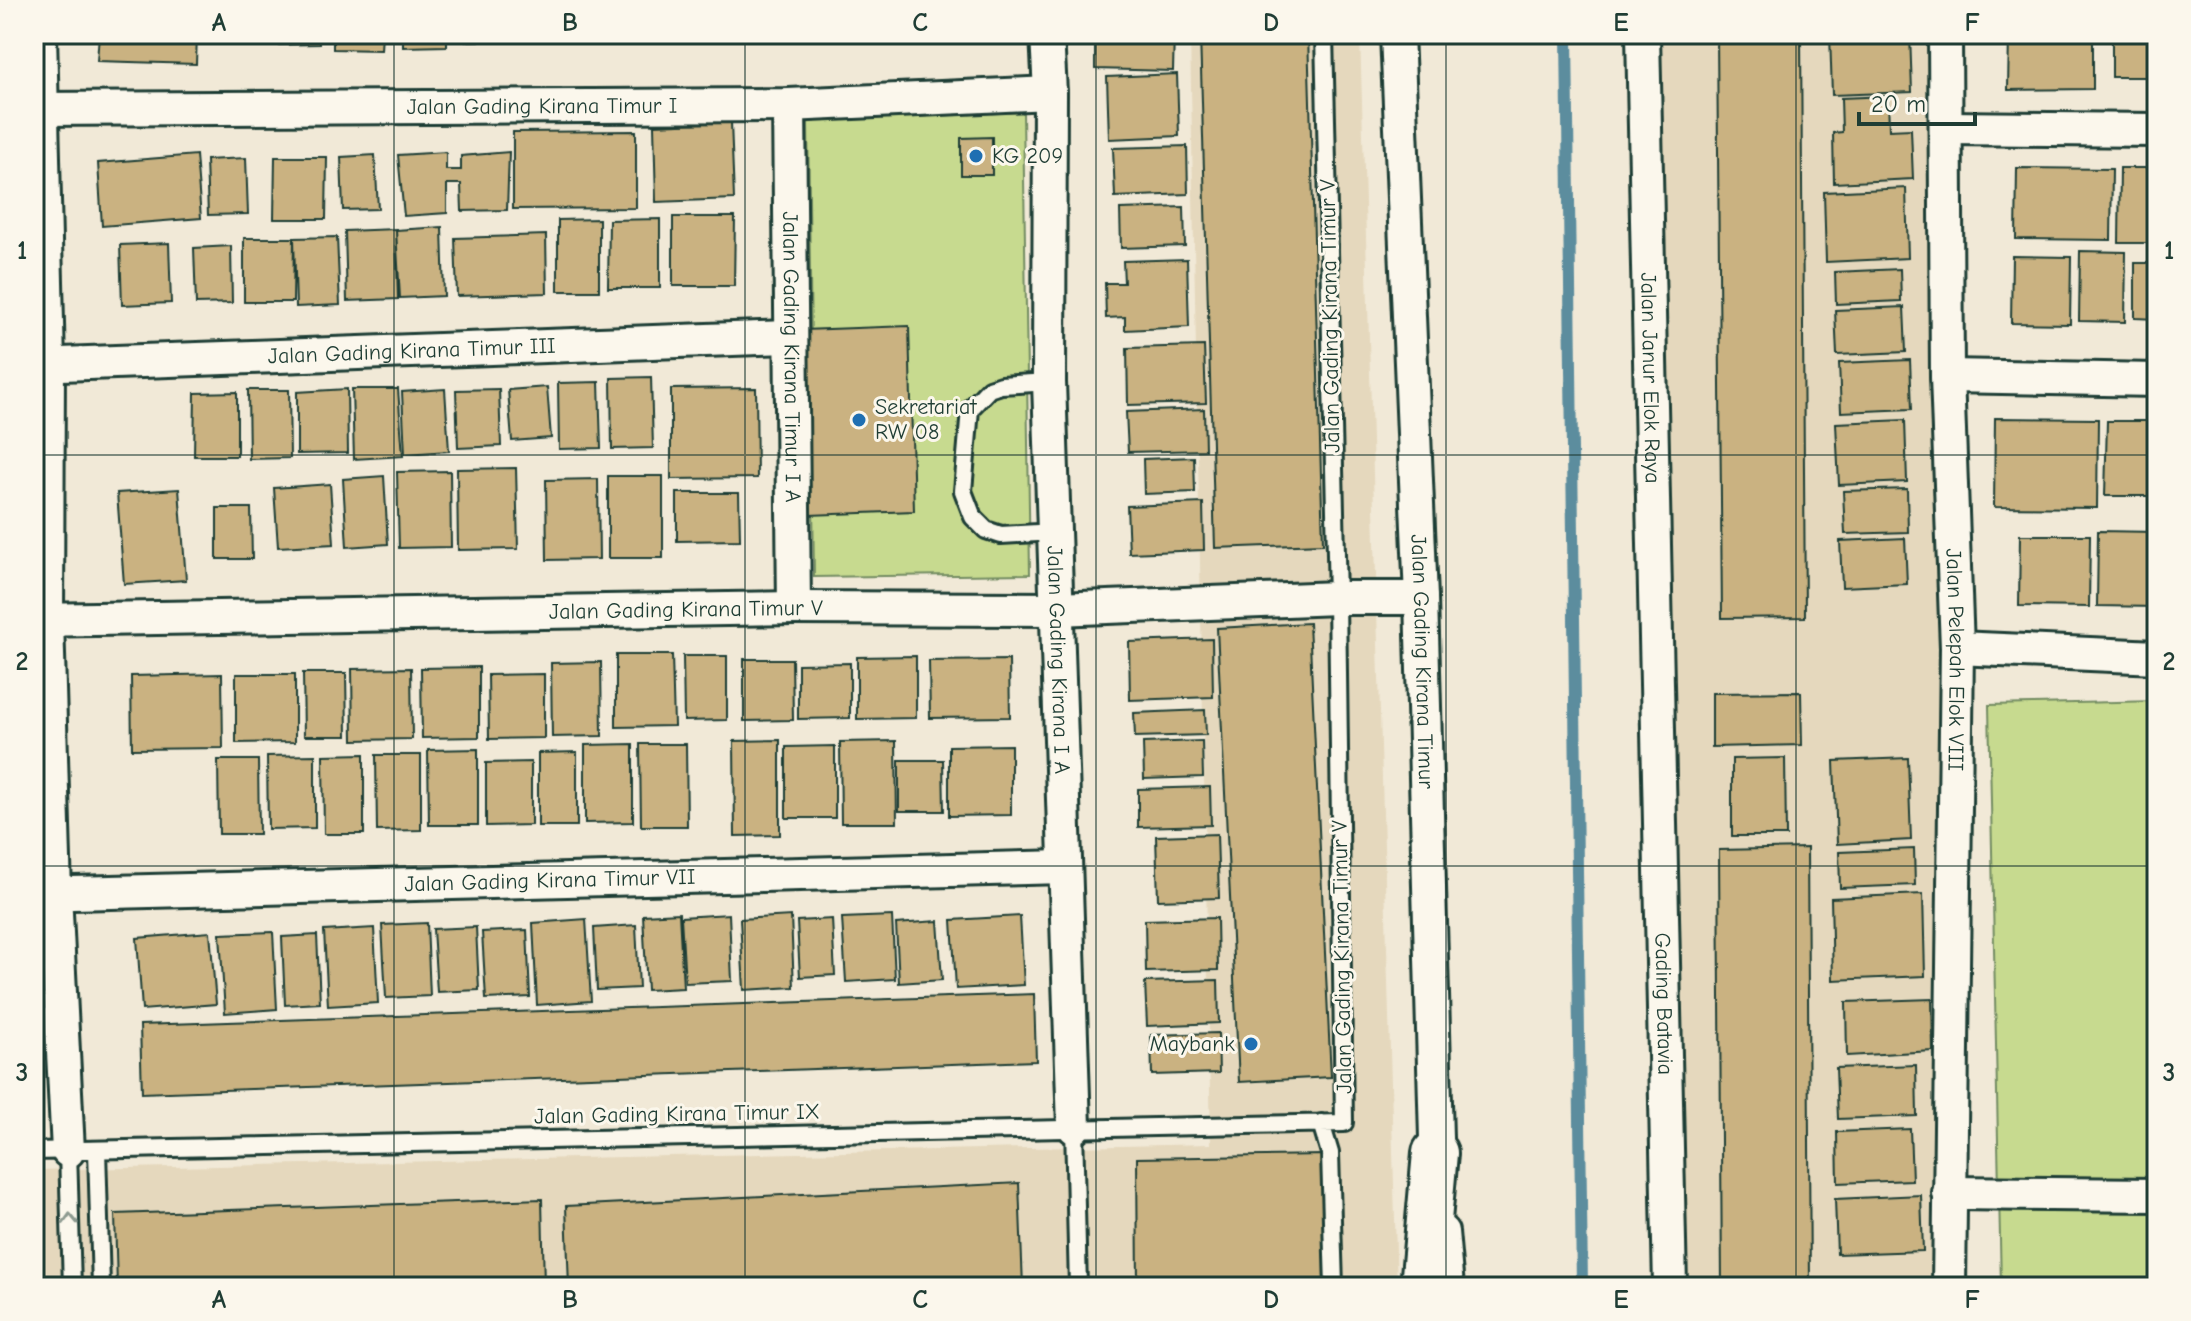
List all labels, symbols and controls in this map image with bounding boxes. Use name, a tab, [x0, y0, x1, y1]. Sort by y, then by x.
text: A	[212, 8, 227, 38]
text: B	[562, 8, 578, 38]
text: C	[912, 8, 928, 38]
text: D	[1263, 8, 1279, 38]
text: E	[1613, 8, 1629, 38]
text: F	[1964, 8, 1980, 38]
scale bar	[1859, 76, 1975, 126]
text: 20 m	[1871, 90, 1926, 118]
street label: Jalan Gading Kirana Timur I	[407, 93, 677, 120]
place label: KG 209	[992, 143, 1063, 169]
marker: KG 209	[967, 147, 985, 165]
street label: Jalan Gading Kirana Timur V	[1315, 179, 1345, 453]
street label: Jalan Gading Kirana Timur I A	[777, 211, 806, 503]
text: 1	[17, 236, 27, 266]
text: 1	[2164, 236, 2174, 266]
street label: Jalan Janur Elok Raya	[1635, 272, 1666, 484]
street label: Jalan Gading Kirana Timur III	[267, 333, 556, 369]
place label: Sekretariat RW 08	[875, 394, 977, 445]
marker: Sekretariat RW 08	[850, 411, 868, 429]
street label: Jalan Gading Kirana Timur	[1405, 534, 1439, 789]
street label: Jalan Gading Kirana I A	[1041, 545, 1075, 775]
street label: Jalan Pelepah Elok VIII	[1940, 548, 1970, 772]
street label: Jalan Gading Kirana Timur V	[549, 595, 823, 625]
text: 2	[16, 647, 28, 677]
text: 2	[2163, 647, 2175, 677]
street label: Jalan Gading Kirana Timur V	[1327, 820, 1357, 1094]
street label: Jalan Gading Kirana Timur VII	[404, 864, 696, 897]
street label: Gading Batavia	[1649, 932, 1678, 1075]
place label: Maybank	[1149, 1031, 1235, 1057]
marker: Maybank	[1242, 1035, 1260, 1053]
text: 3	[16, 1058, 28, 1088]
text: 3	[2163, 1058, 2175, 1088]
street label: Jalan Gading Kirana Timur IX	[534, 1099, 820, 1129]
one-way arrow	[61, 1212, 78, 1225]
text: A	[212, 1285, 227, 1315]
text: B	[562, 1285, 578, 1315]
text: C	[912, 1285, 928, 1315]
text: D	[1263, 1285, 1279, 1315]
text: E	[1613, 1285, 1629, 1315]
text: F	[1964, 1285, 1980, 1315]

